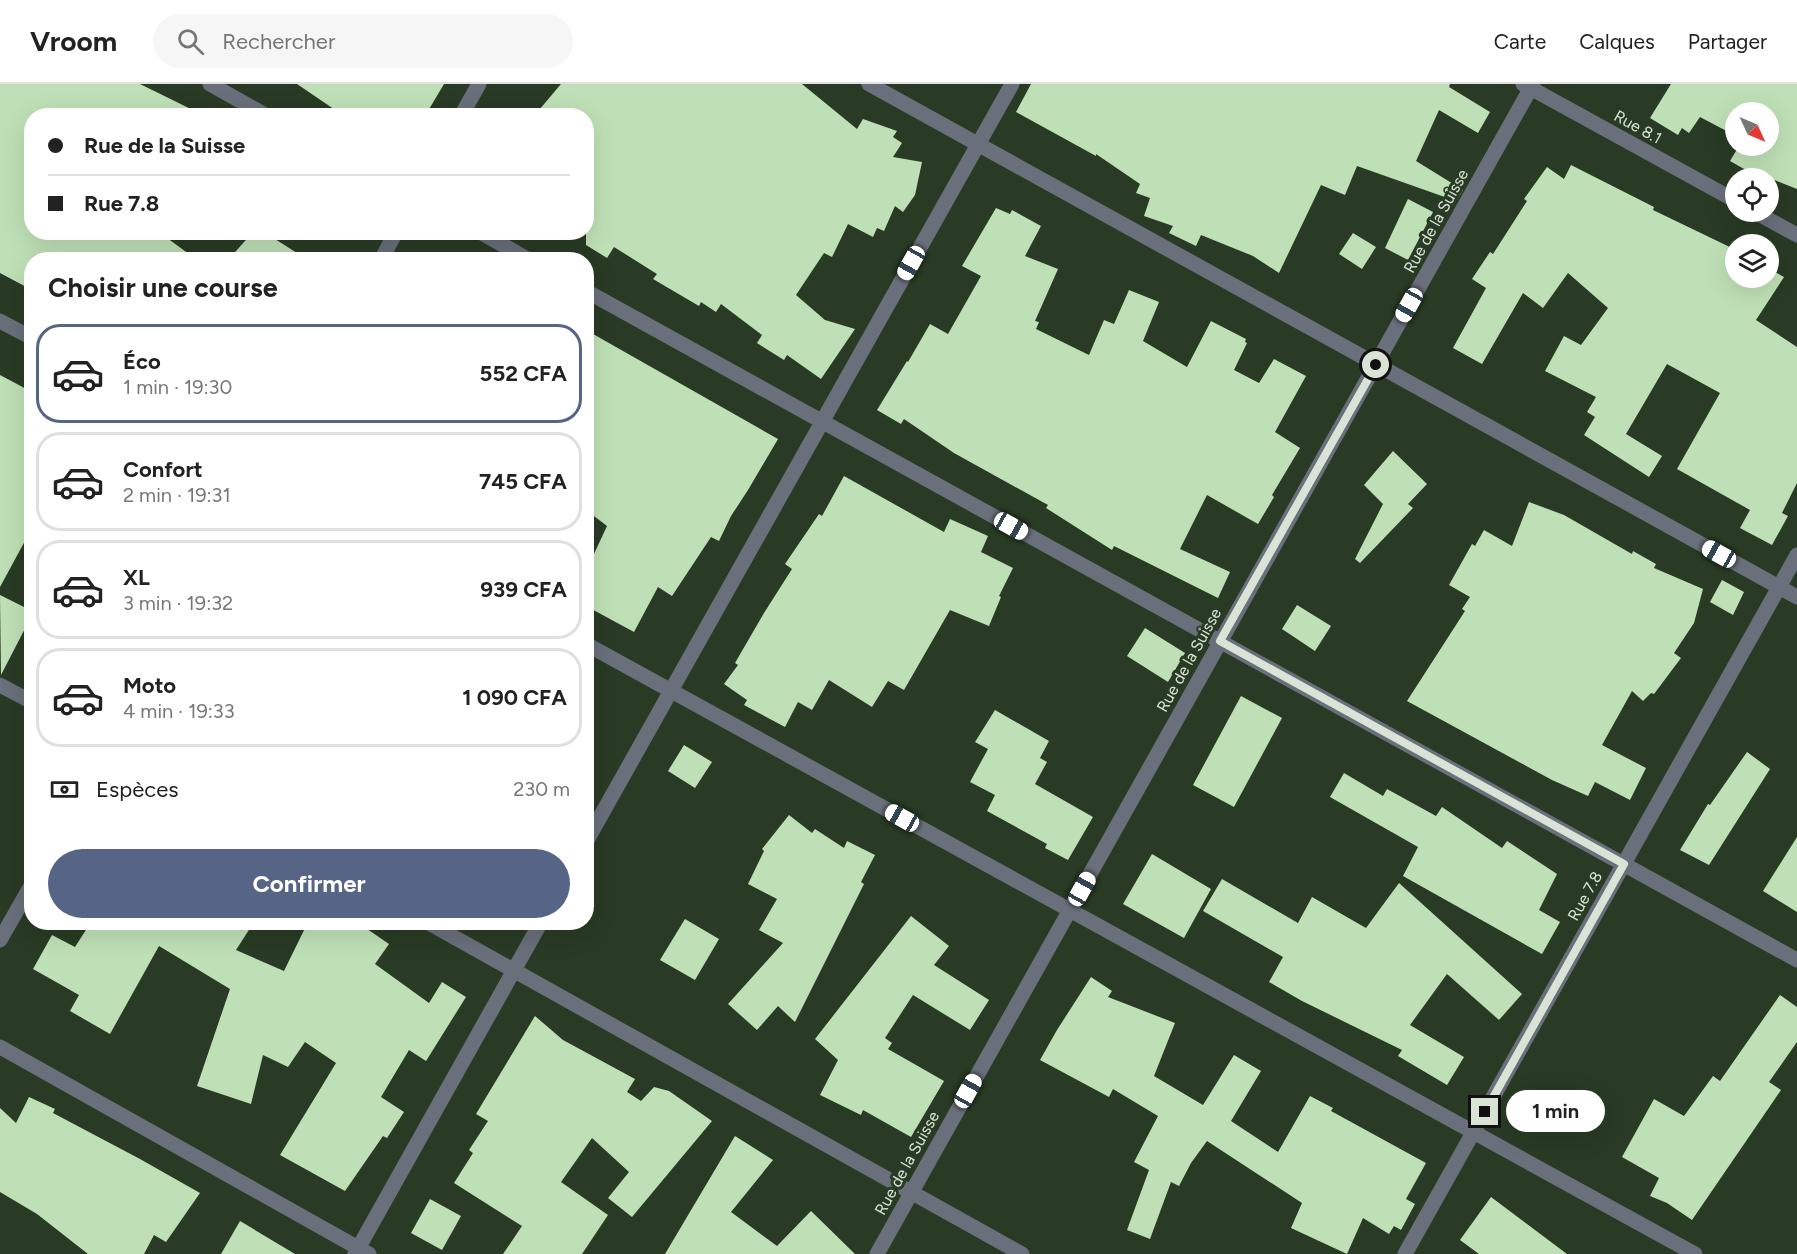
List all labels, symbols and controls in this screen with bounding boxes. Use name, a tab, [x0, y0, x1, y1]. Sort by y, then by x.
search box	[153, 14, 573, 68]
text: Vroom	[30, 24, 117, 58]
icon: search	[174, 25, 207, 58]
text: Rechercher	[222, 28, 335, 55]
text: Carte	[1494, 29, 1546, 54]
text: Calques	[1579, 29, 1655, 54]
text: Partager	[1688, 29, 1767, 54]
north arrow	[1725, 102, 1779, 156]
map controls	[1725, 102, 1779, 288]
street label: Rue 8.1	[1611, 106, 1665, 148]
text: Rue de la Suisse	[84, 132, 245, 159]
street label: Rue de la Suisse	[1400, 166, 1472, 276]
button: locate	[1725, 168, 1779, 222]
text: Rue 7.8	[84, 190, 159, 217]
button: layers	[1725, 234, 1779, 288]
car	[894, 243, 928, 283]
text: Choisir une course	[48, 271, 278, 304]
car	[1392, 285, 1426, 325]
icon: car	[51, 347, 105, 401]
text: Éco	[123, 348, 161, 375]
route start	[1362, 351, 1389, 378]
text: 552 CFA	[480, 360, 567, 387]
text: 1 min · 19:30	[123, 375, 232, 399]
icon: car	[51, 455, 105, 509]
text: Confort	[123, 456, 203, 483]
text: 745 CFA	[479, 468, 567, 495]
text: 2 min · 19:31	[123, 483, 231, 507]
car	[991, 509, 1031, 543]
car	[1699, 537, 1739, 571]
icon: car	[51, 563, 105, 617]
text: XL	[123, 564, 150, 591]
text: 939 CFA	[480, 576, 567, 603]
text: 3 min · 19:32	[123, 591, 233, 615]
street label: Rue de la Suisse	[1153, 605, 1225, 715]
icon: car	[51, 671, 105, 725]
text: Moto	[123, 672, 176, 699]
text: 1 090 CFA	[462, 684, 567, 711]
text: 4 min · 19:33	[123, 699, 235, 723]
icon: cash	[48, 773, 81, 806]
text: Espèces	[96, 776, 178, 803]
text: 230 m	[513, 777, 570, 801]
car	[882, 801, 922, 835]
button: Confirmer	[48, 849, 570, 918]
street label: Rue 7.8	[1564, 868, 1606, 924]
car	[1065, 869, 1099, 909]
car	[951, 1071, 985, 1111]
callout: 1 min	[1506, 1091, 1605, 1133]
route end	[1471, 1098, 1498, 1125]
text: 1 min	[1532, 1099, 1579, 1123]
street label: Rue de la Suisse	[871, 1108, 943, 1218]

